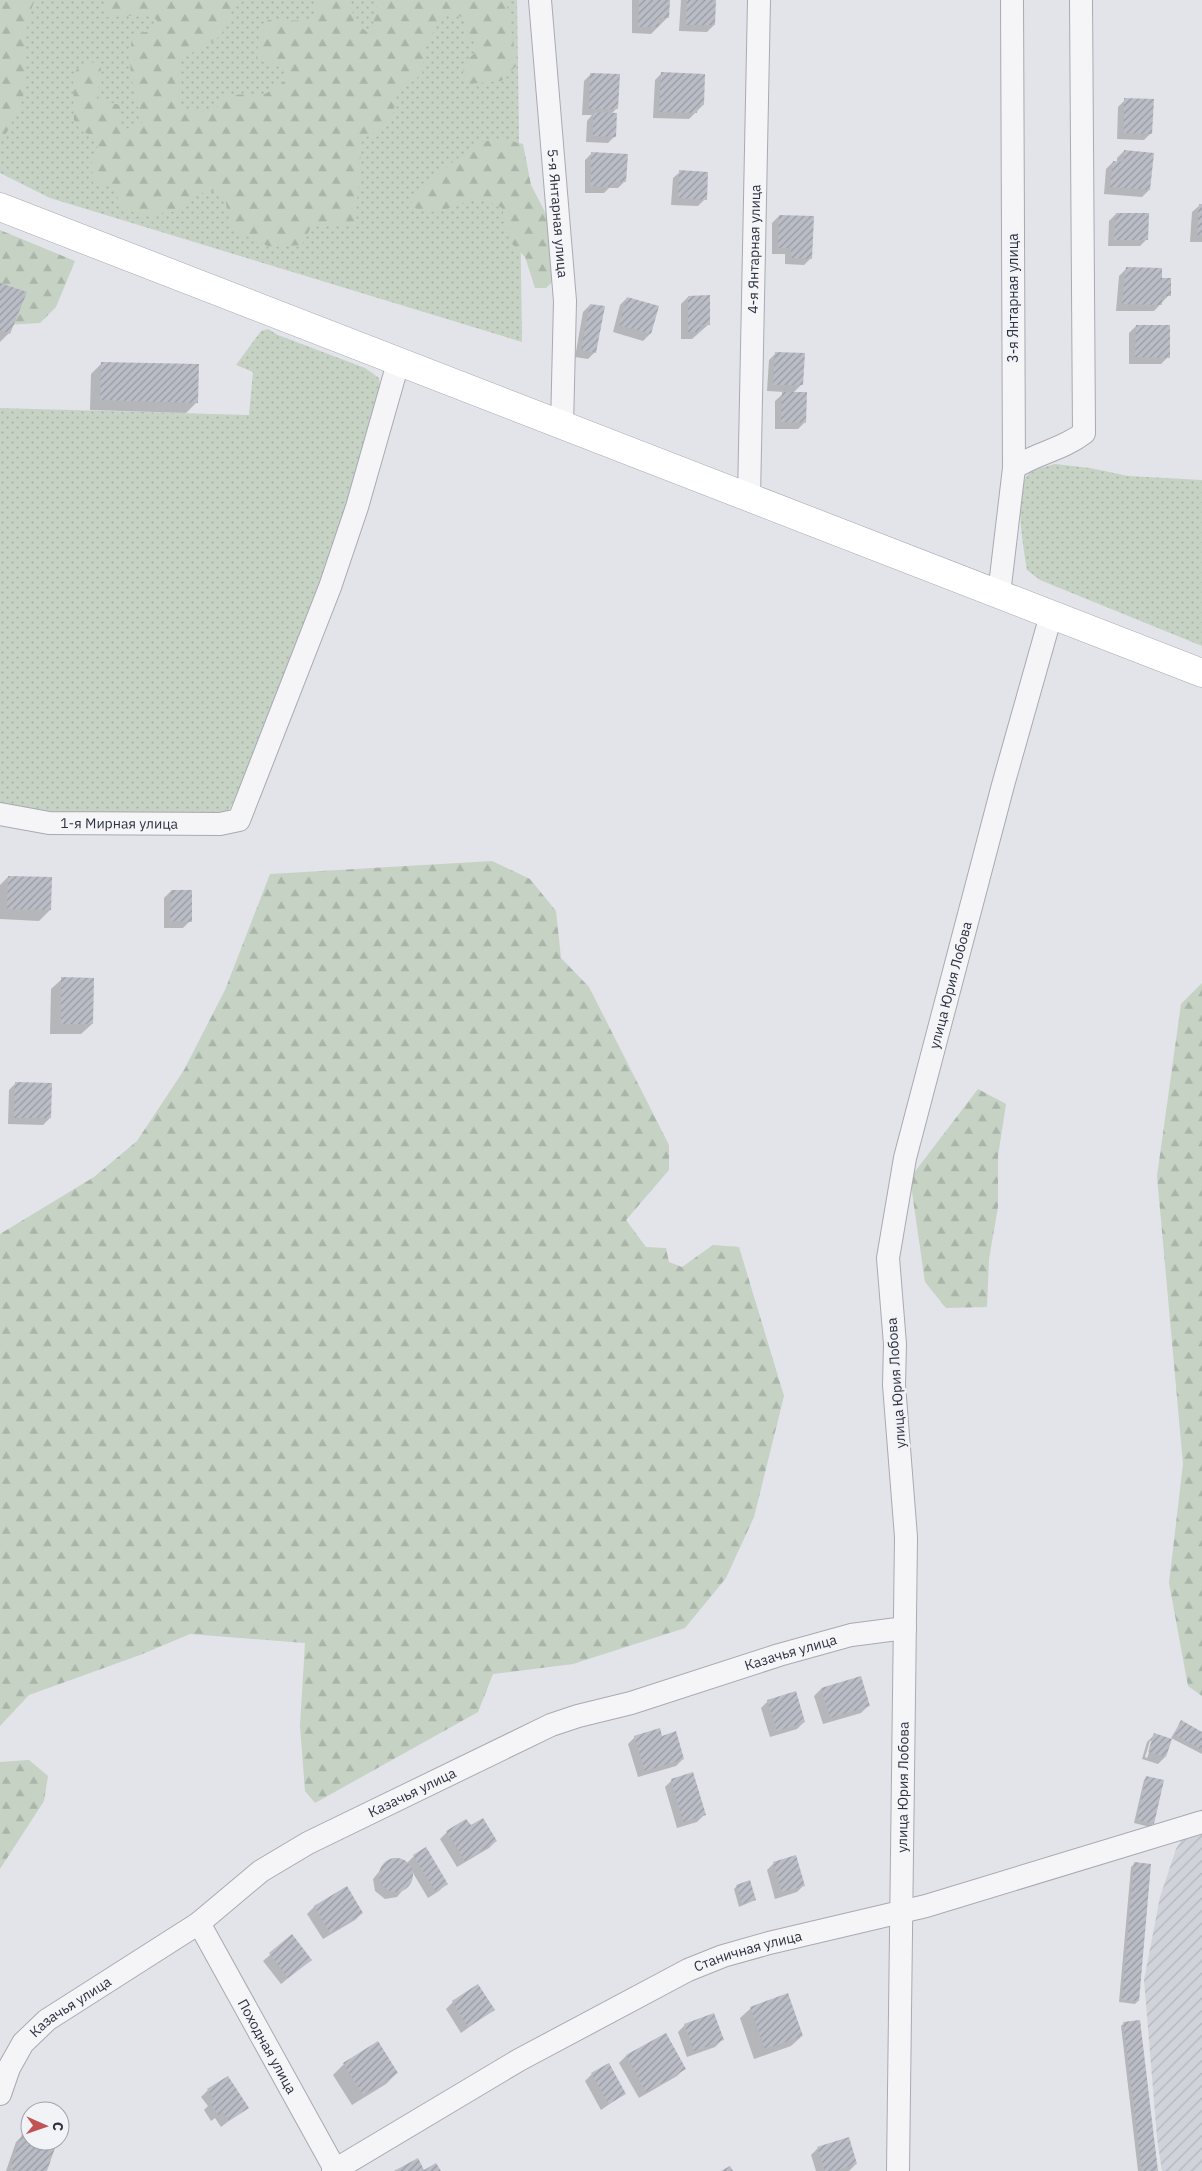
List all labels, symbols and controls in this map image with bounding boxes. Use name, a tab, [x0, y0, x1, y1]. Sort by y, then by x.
street label: 5-я Янтарная улица	[543, 148, 572, 279]
street label: 4-я Янтарная улица	[744, 184, 764, 314]
street label: 3-я Янтарная улица	[1004, 233, 1022, 363]
street label: 1-я Мирная улица	[60, 814, 179, 833]
street label: улица Юрия Лобова	[925, 919, 976, 1051]
street label: улица Юрия Лобова	[882, 1316, 910, 1449]
street label: Казачья улица	[742, 1630, 839, 1675]
street label: улица Юрия Лобова	[893, 1721, 913, 1853]
street label: Казачья улица	[365, 1763, 459, 1821]
street label: Станичная улица	[691, 1926, 804, 1976]
street label: Казачья улица	[26, 1972, 115, 2041]
street label: Походная улица	[234, 1996, 301, 2098]
north arrow	[20, 2101, 70, 2151]
text: С	[49, 2122, 67, 2131]

